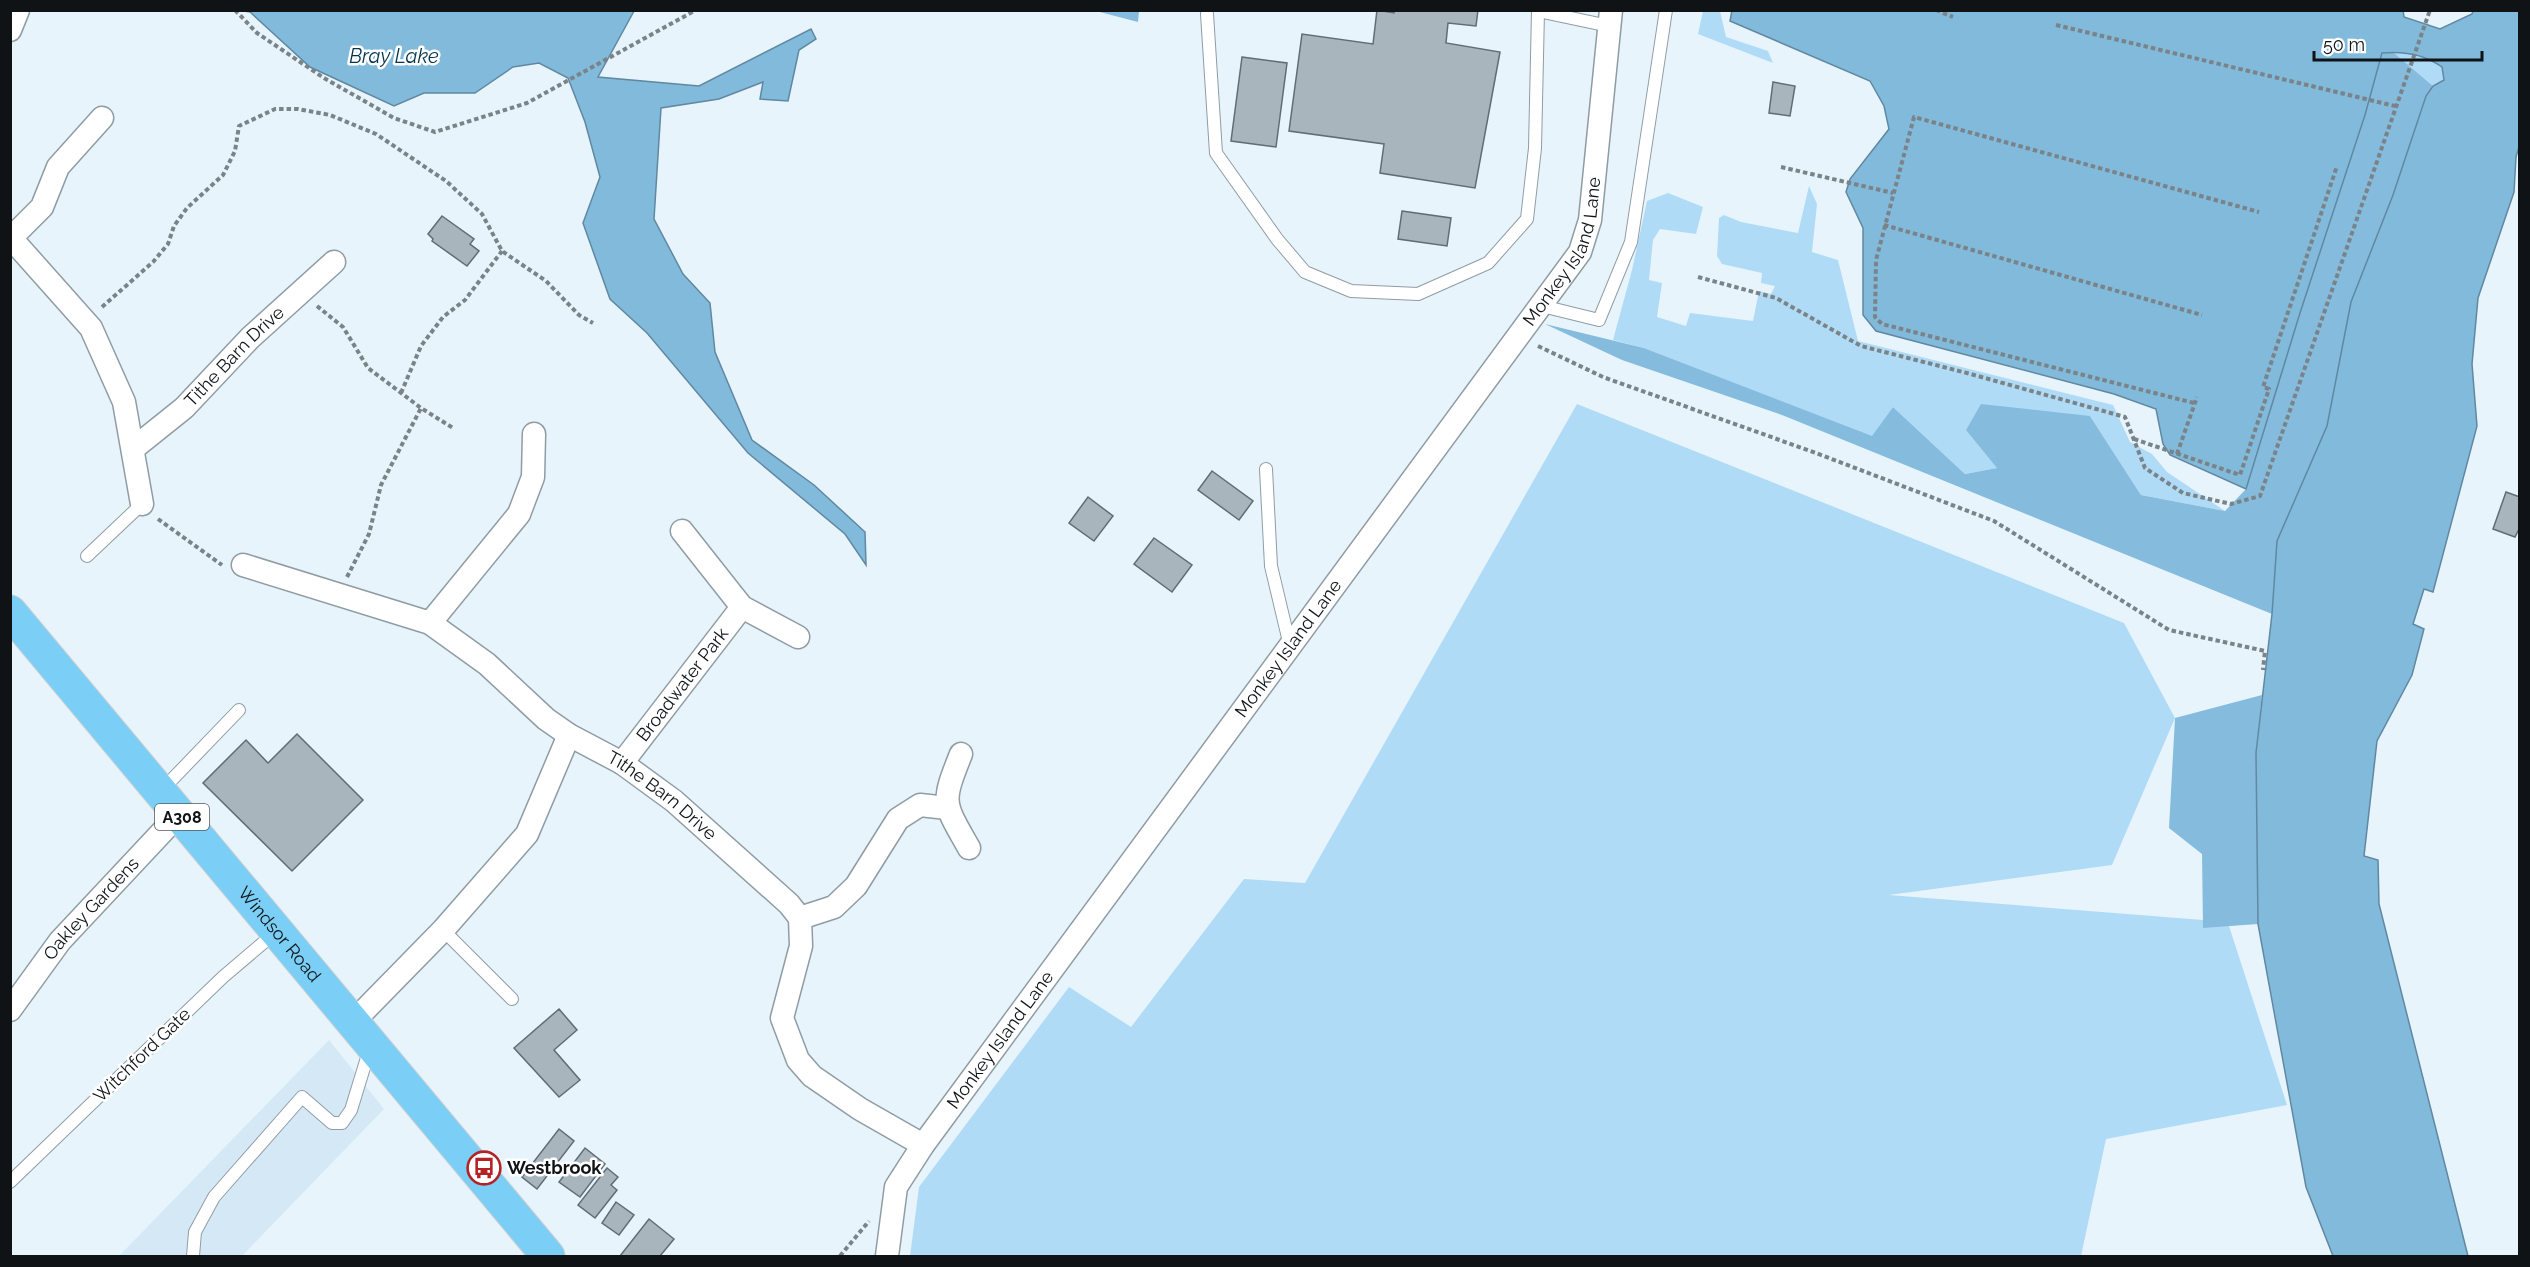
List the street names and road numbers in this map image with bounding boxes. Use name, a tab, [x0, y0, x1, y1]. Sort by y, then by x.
street label: Monkey Island Lane	[1518, 176, 1604, 330]
street label: Tithe Barn Drive	[180, 301, 288, 411]
street label: Monkey Island Lane	[1230, 575, 1346, 721]
street label: Broadwater Park	[632, 623, 733, 745]
street label: Tithe Barn Drive	[604, 746, 721, 844]
road number: A308	[155, 804, 209, 830]
street label: Oakley Gardens	[39, 853, 143, 964]
street label: Windsor Road	[234, 882, 325, 986]
street label: Monkey Island Lane	[942, 966, 1058, 1113]
street label: Witchford Gate	[89, 1003, 195, 1106]

